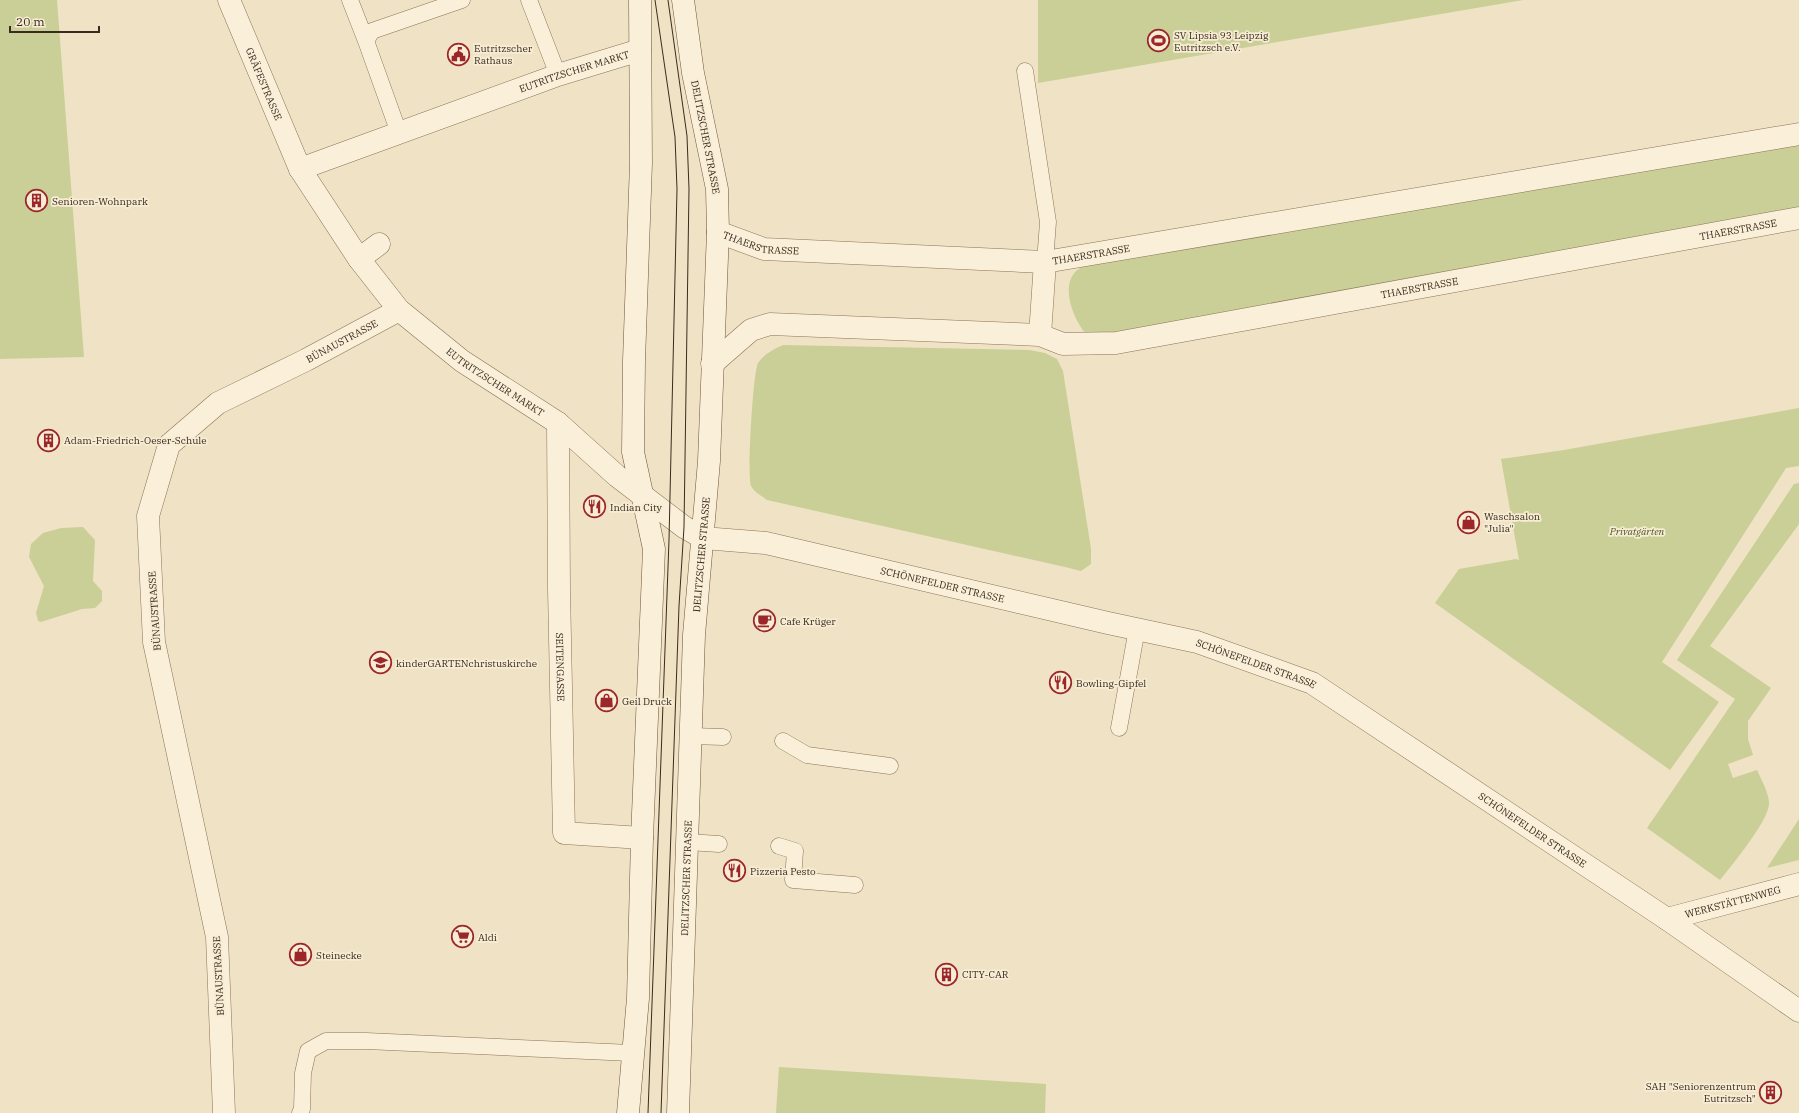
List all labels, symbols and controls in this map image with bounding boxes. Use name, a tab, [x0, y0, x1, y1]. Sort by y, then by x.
scale bar	[10, 8, 99, 34]
text: 20 m	[16, 14, 45, 29]
sports icon: SV Lipsia 93 Leipzig Eutritzsch e.V.	[1146, 28, 1172, 54]
place label: SV Lipsia 93 Leipzig Eutritzsch e.V.	[1174, 29, 1269, 54]
public building icon: Eutritzscher Rathaus	[445, 41, 471, 67]
place label: Eutritzscher Rathaus	[474, 42, 533, 67]
street label: GRÄFESTRASSE	[243, 46, 285, 122]
street label: EUTRITZSCHER MARKT	[517, 48, 631, 96]
street label: DELITZSCHER STRASSE	[688, 79, 723, 195]
building icon: Senioren-Wohnpark	[23, 188, 49, 214]
place label: Senioren-Wohnpark	[52, 195, 148, 208]
street label: THAERSTRASSE	[1698, 216, 1778, 243]
street label: THAERSTRASSE	[721, 228, 799, 258]
street label: THAERSTRASSE	[1051, 242, 1131, 268]
street label: THAERSTRASSE	[1380, 275, 1459, 301]
street label: BÜNAUSTRASSE	[304, 317, 380, 366]
street label: EUTRITZSCHER MARKT	[443, 345, 547, 420]
building icon: Adam-Friedrich-Oeser-Schule	[36, 427, 62, 453]
place label: Adam-Friedrich-Oeser-Schule	[64, 434, 207, 447]
restaurant icon: Indian City	[582, 494, 608, 520]
street label: DELITZSCHER STRASSE	[690, 496, 713, 613]
place label: Indian City	[610, 501, 662, 514]
shop icon: Waschsalon "Julia"	[1456, 509, 1482, 535]
place label: Waschsalon "Julia"	[1484, 510, 1541, 535]
park label: Privatgärten	[1609, 525, 1665, 538]
street label: SCHÖNEFELDER STRASSE	[879, 564, 1006, 606]
street label: BÜNAUSTRASSE	[145, 571, 164, 651]
cafe icon: Cafe Krüger	[752, 608, 778, 634]
place label: Cafe Krüger	[780, 615, 836, 628]
street label: SEITENGASSE	[553, 633, 567, 701]
street label: SCHÖNEFELDER STRASSE	[1194, 636, 1319, 691]
school or university icon: kinderGARTENchristuskirche	[368, 650, 394, 676]
place label: kinderGARTENchristuskirche	[396, 657, 537, 670]
restaurant icon: Bowling-Gipfel	[1048, 670, 1074, 696]
place label: Bowling-Gipfel	[1076, 677, 1146, 690]
shop icon: Geil Druck	[593, 688, 619, 714]
place label: Geil Druck	[622, 695, 672, 708]
street label: SCHÖNEFELDER STRASSE	[1476, 790, 1589, 871]
street label: DELITZSCHER STRASSE	[678, 820, 695, 936]
restaurant icon: Pizzeria Pesto	[722, 858, 748, 884]
place label: Pizzeria Pesto	[750, 865, 816, 878]
street label: WERKSTÄTTENWEG	[1683, 883, 1782, 921]
supermarket icon: Aldi	[450, 924, 476, 950]
place label: Aldi	[478, 931, 497, 944]
street label: BÜNAUSTRASSE	[210, 936, 227, 1016]
shop icon: Steinecke	[287, 942, 313, 968]
place label: Steinecke	[316, 949, 362, 962]
building icon: CITY-CAR	[934, 961, 960, 987]
place label: CITY-CAR	[962, 968, 1009, 981]
building icon: SAH "Seniorenzentrum Eutritzsch"	[1758, 1079, 1784, 1105]
place label: SAH "Seniorenzentrum Eutritzsch"	[1646, 1080, 1756, 1105]

